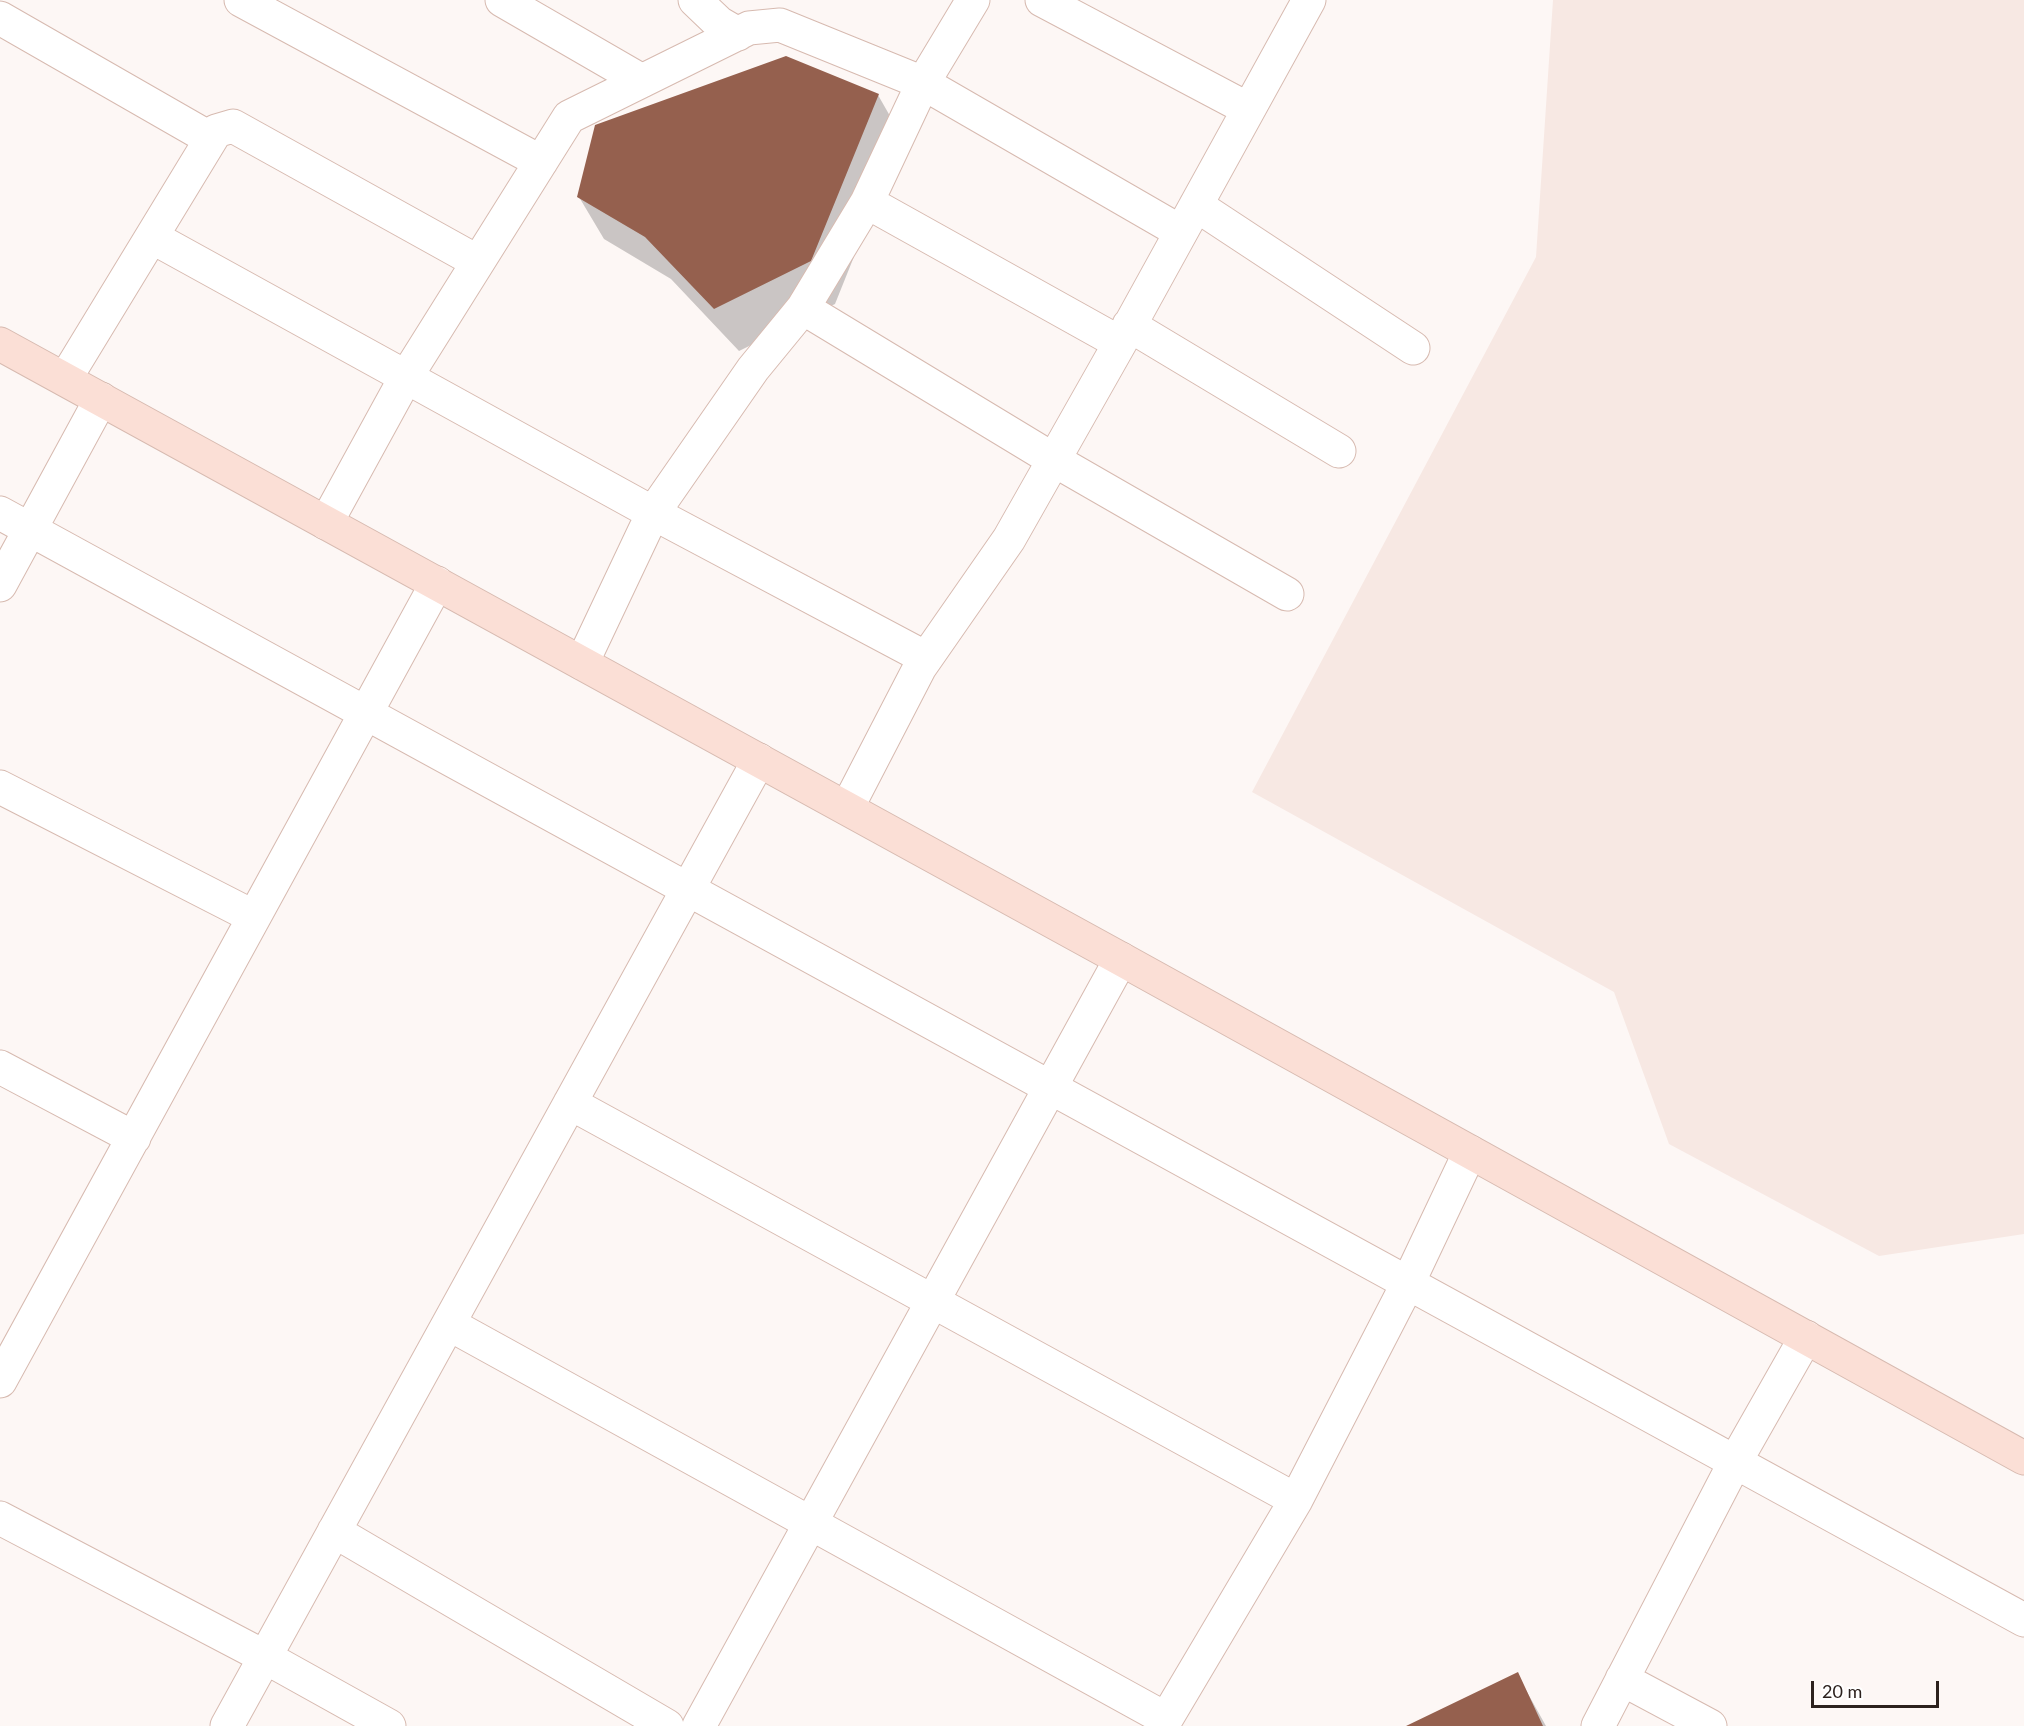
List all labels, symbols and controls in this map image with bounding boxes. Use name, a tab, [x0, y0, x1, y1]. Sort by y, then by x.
scale bar	[1814, 1669, 1942, 1707]
text: 20 m	[1822, 1680, 1862, 1702]

